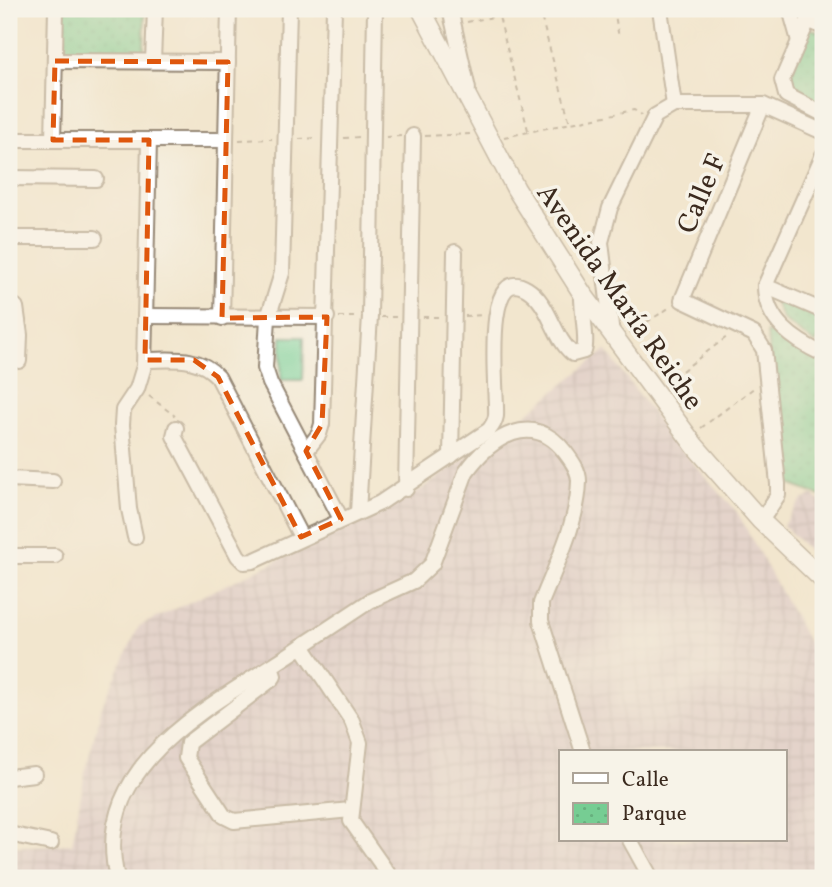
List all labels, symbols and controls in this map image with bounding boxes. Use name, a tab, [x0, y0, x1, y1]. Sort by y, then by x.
street label: Calle F	[668, 148, 737, 240]
street label: Avenida María Reiche	[526, 176, 712, 418]
legend	[559, 750, 786, 842]
text: Calle	[622, 766, 669, 795]
text: Parque	[622, 800, 687, 829]

